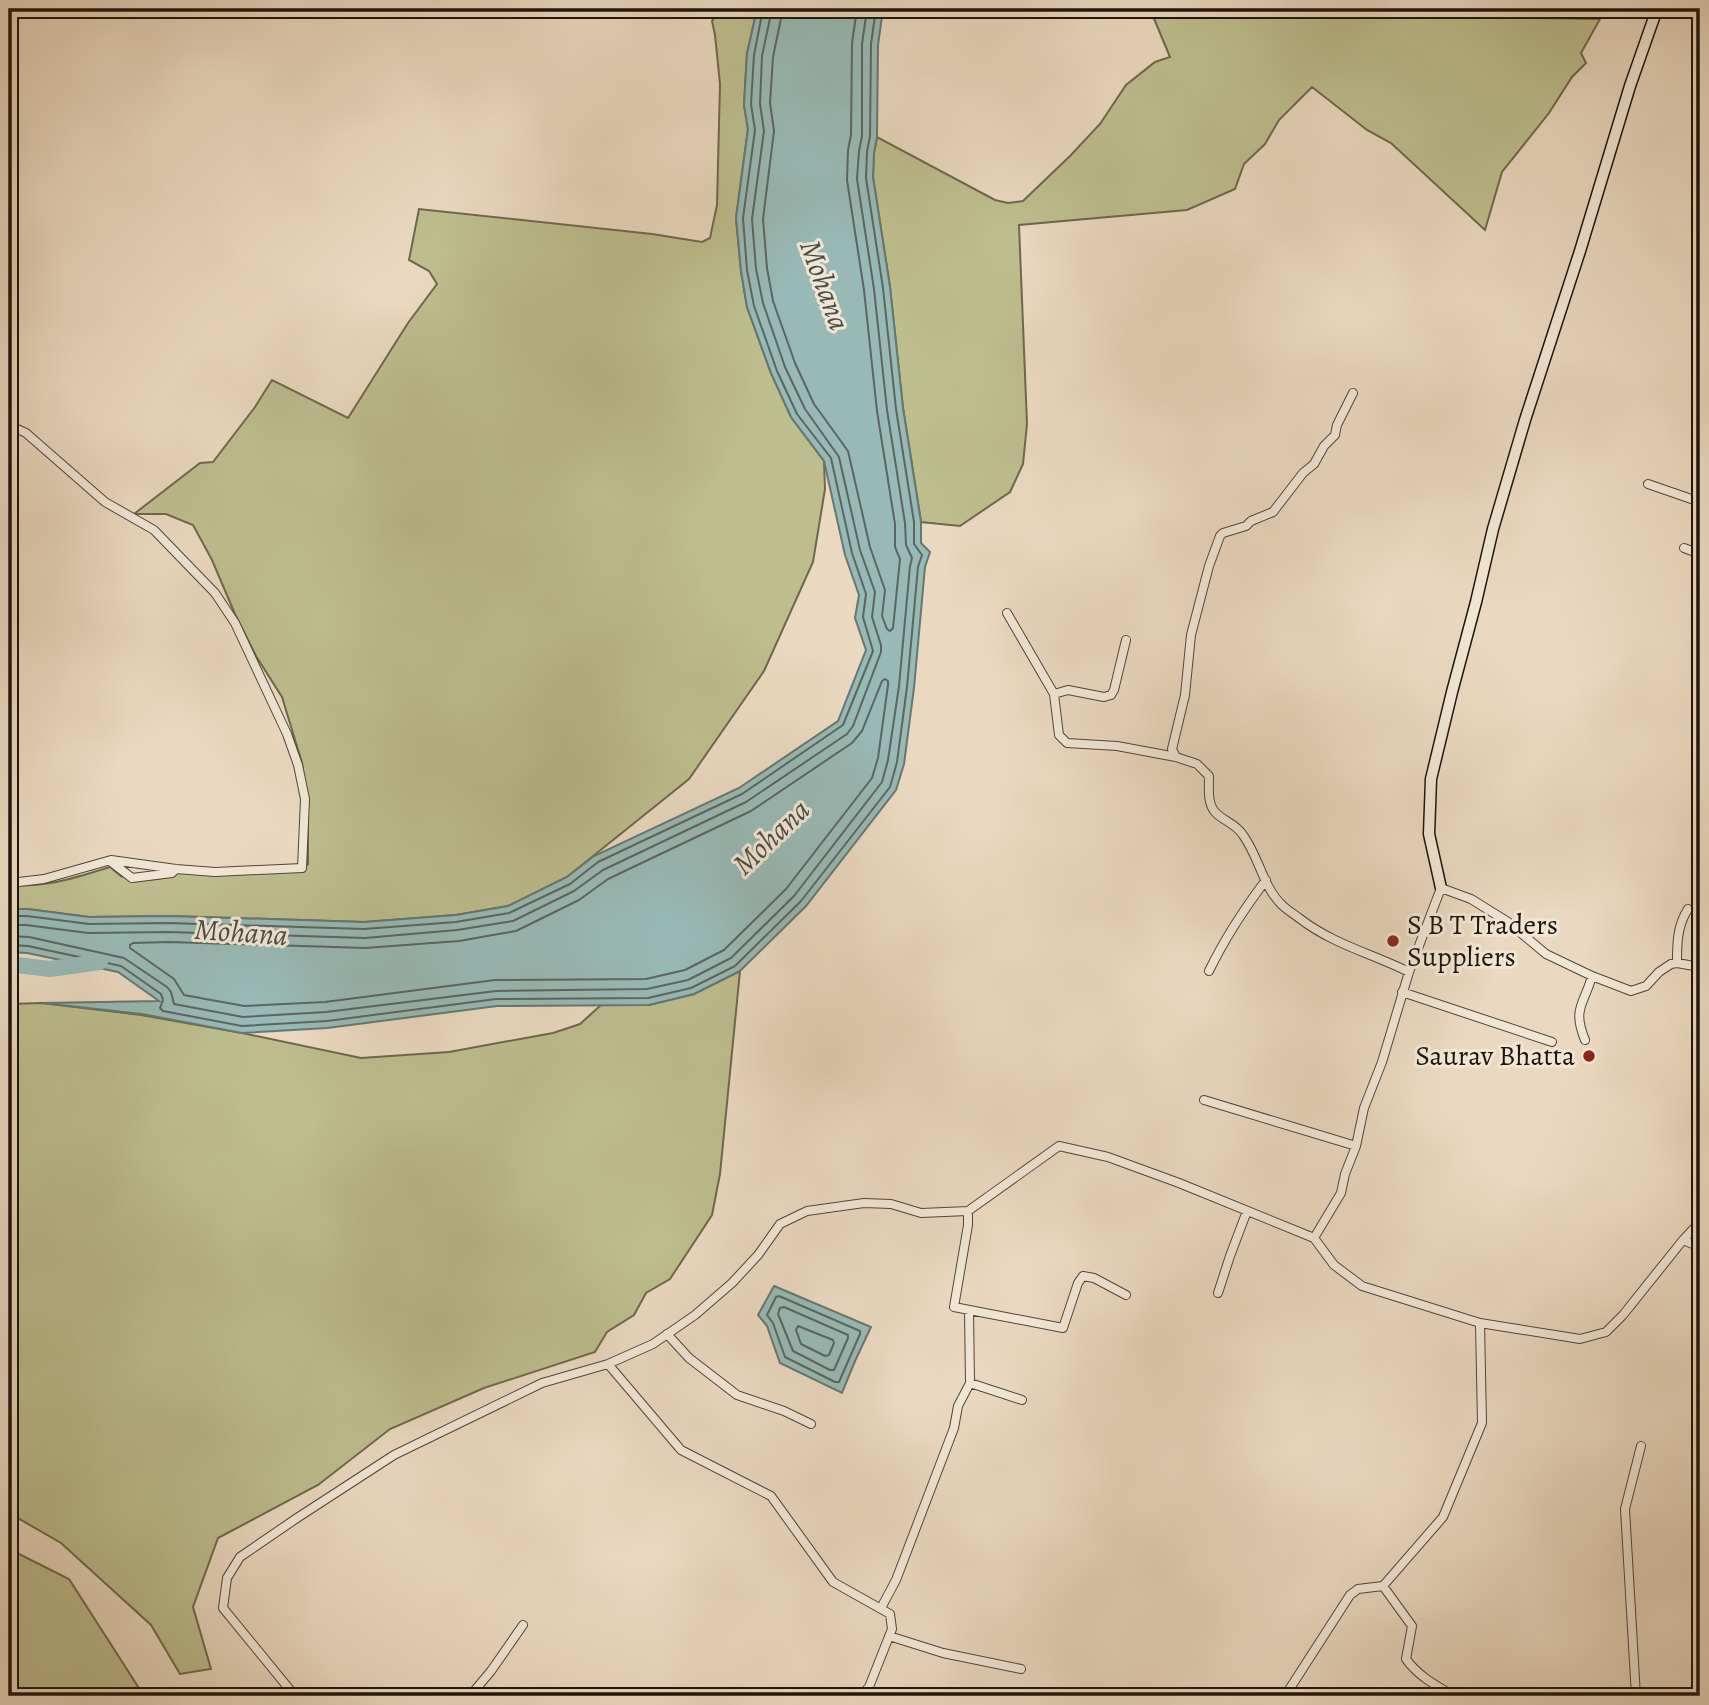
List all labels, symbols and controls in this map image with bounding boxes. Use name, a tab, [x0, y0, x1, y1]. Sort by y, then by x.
water label: Mohana	[790, 234, 860, 336]
water label: Mohana	[724, 790, 819, 884]
place label: S B T Traders Suppliers	[1407, 906, 1558, 976]
water label: Mohana	[193, 909, 289, 955]
marker: S B T Traders Suppliers	[1385, 933, 1401, 949]
place label: Saurav Bhatta	[1415, 1037, 1575, 1075]
marker: Saurav Bhatta	[1581, 1048, 1597, 1064]

